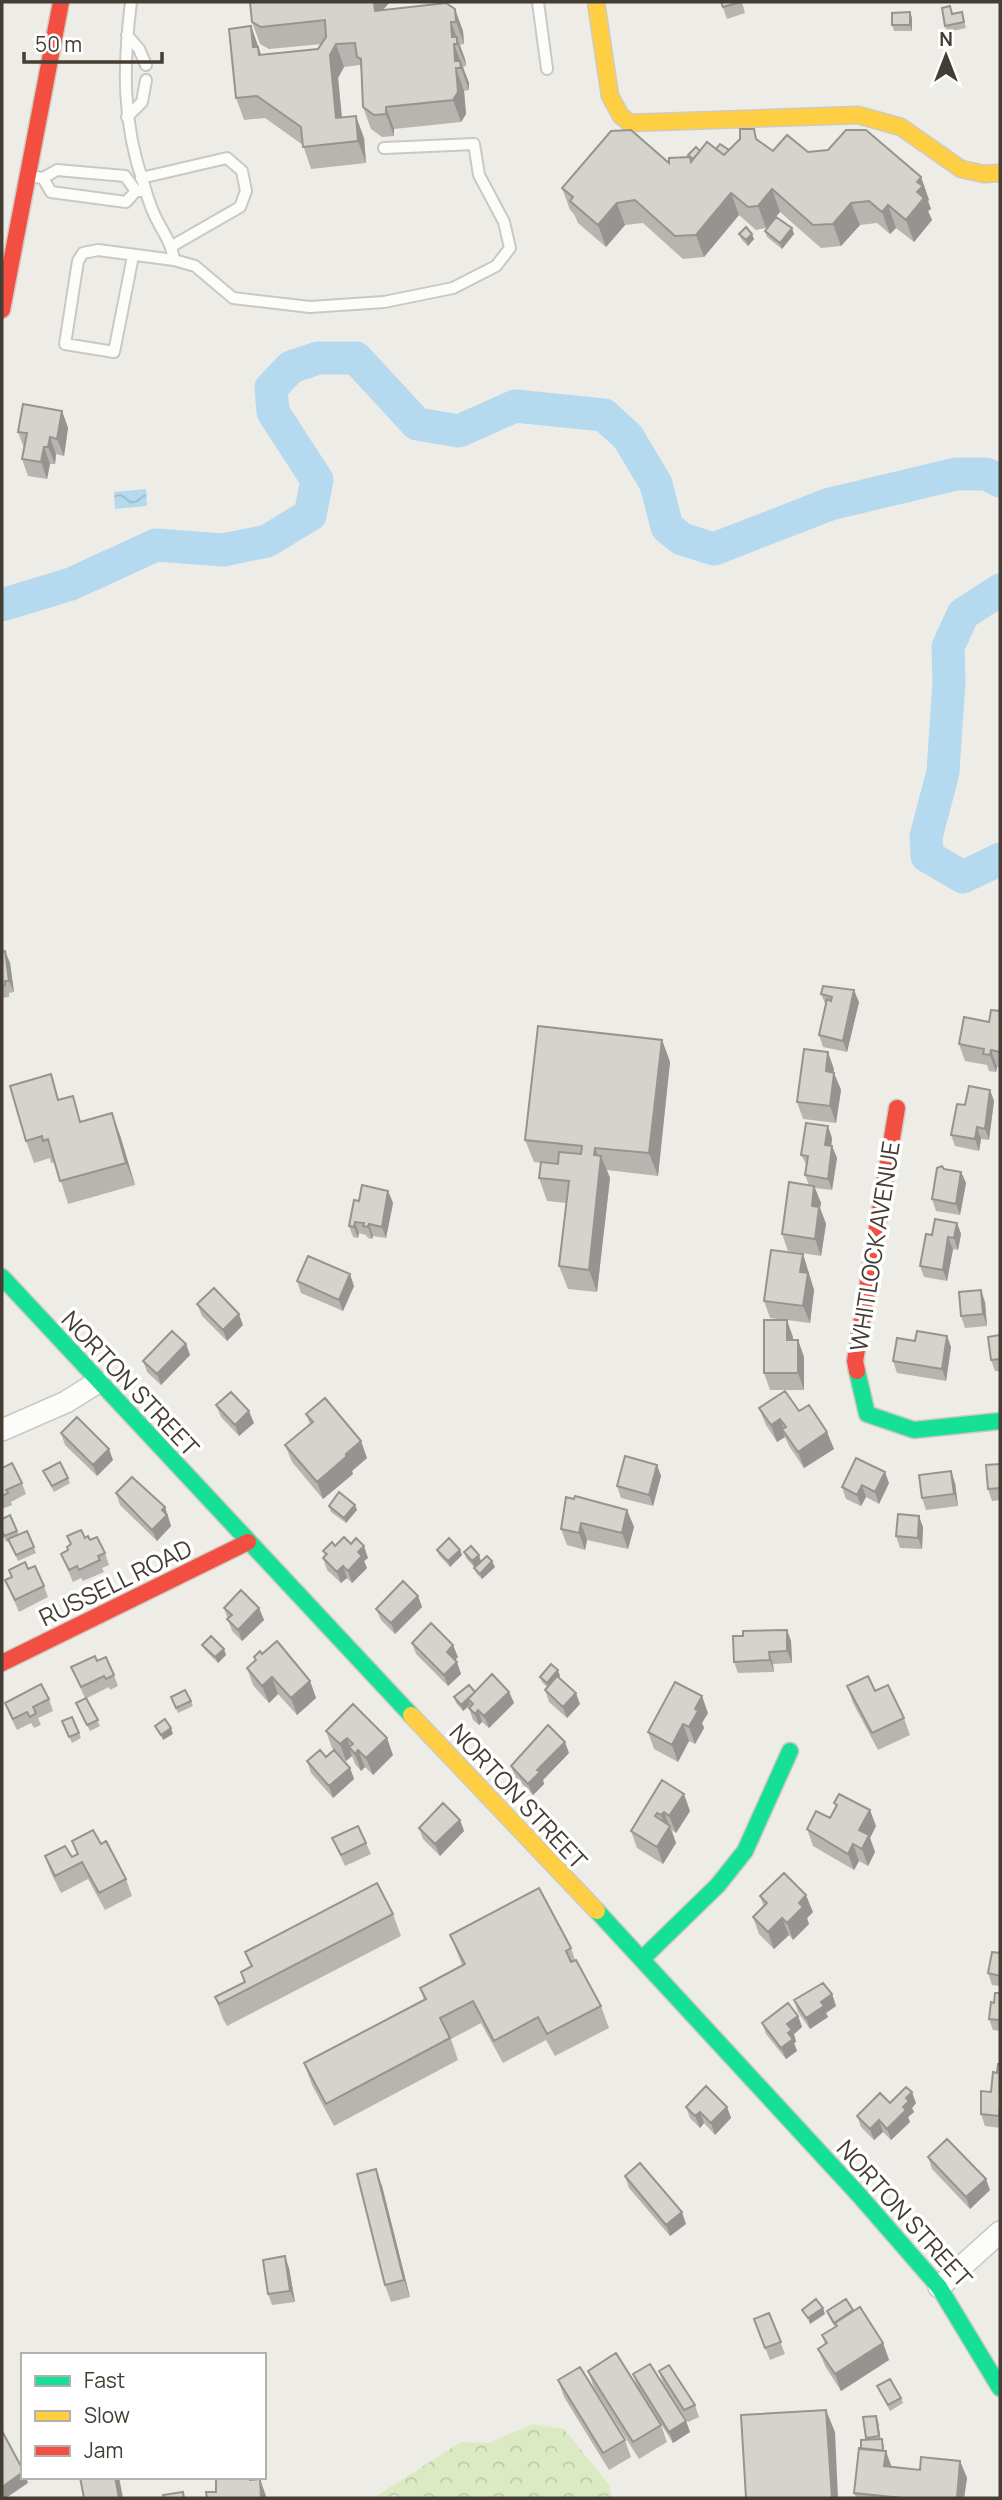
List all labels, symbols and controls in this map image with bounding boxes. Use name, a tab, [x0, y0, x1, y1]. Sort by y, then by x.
scale bar	[24, 21, 163, 65]
north arrow	[911, 21, 981, 91]
text: N	[939, 26, 953, 52]
text: 50 m	[35, 30, 82, 58]
street label: WHITLOCK AVENUE	[841, 1139, 907, 1353]
street label: NORTON STREET	[55, 1303, 208, 1463]
street label: RUSSELL ROAD	[33, 1531, 197, 1633]
street label: NORTON STREET	[443, 1716, 596, 1876]
street label: NORTON STREET	[830, 2132, 981, 2294]
legend	[21, 2353, 266, 2479]
text: Fast	[84, 2366, 125, 2394]
text: Slow	[84, 2401, 130, 2429]
text: Jam	[84, 2436, 123, 2464]

